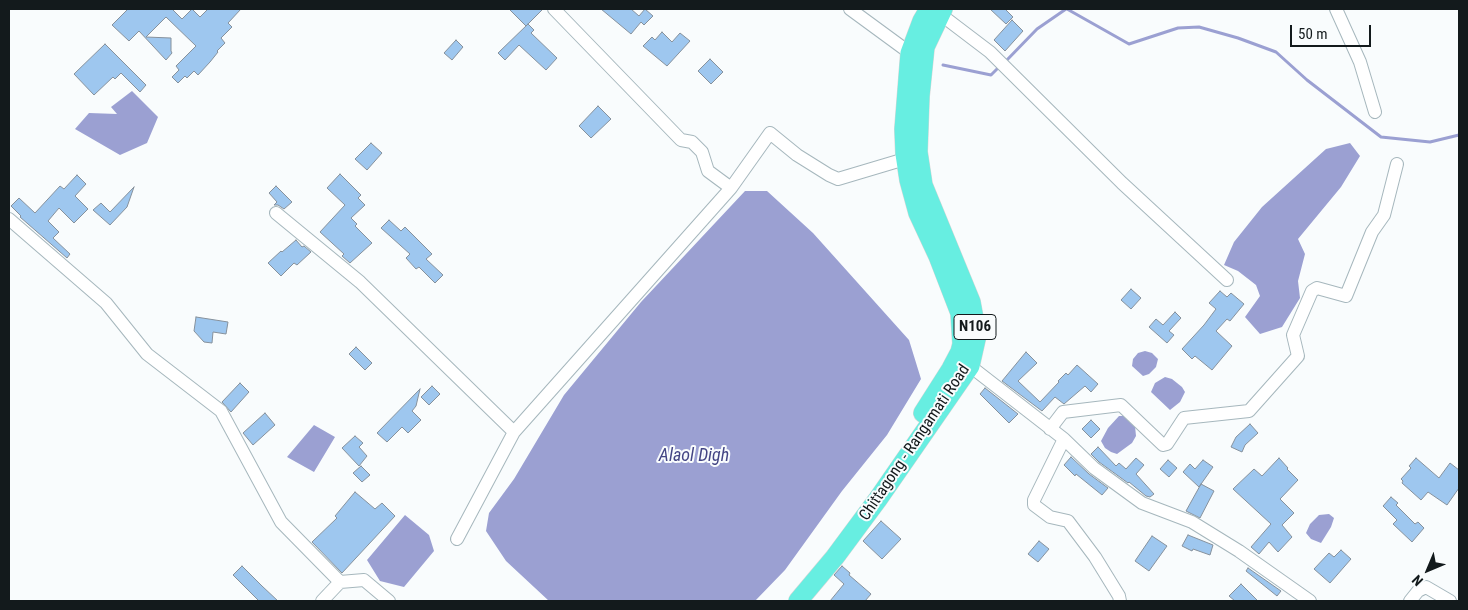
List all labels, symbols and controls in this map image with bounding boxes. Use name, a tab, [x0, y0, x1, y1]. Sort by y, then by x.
scale bar	[1293, 15, 1374, 47]
text: 50 m	[1298, 25, 1328, 43]
road number: N106	[954, 314, 996, 340]
street label: Chittagong - Rangamati Road	[856, 361, 974, 525]
water label: Alaol Digh	[659, 445, 729, 467]
north arrow	[1403, 545, 1453, 595]
text: N	[1409, 572, 1426, 589]

